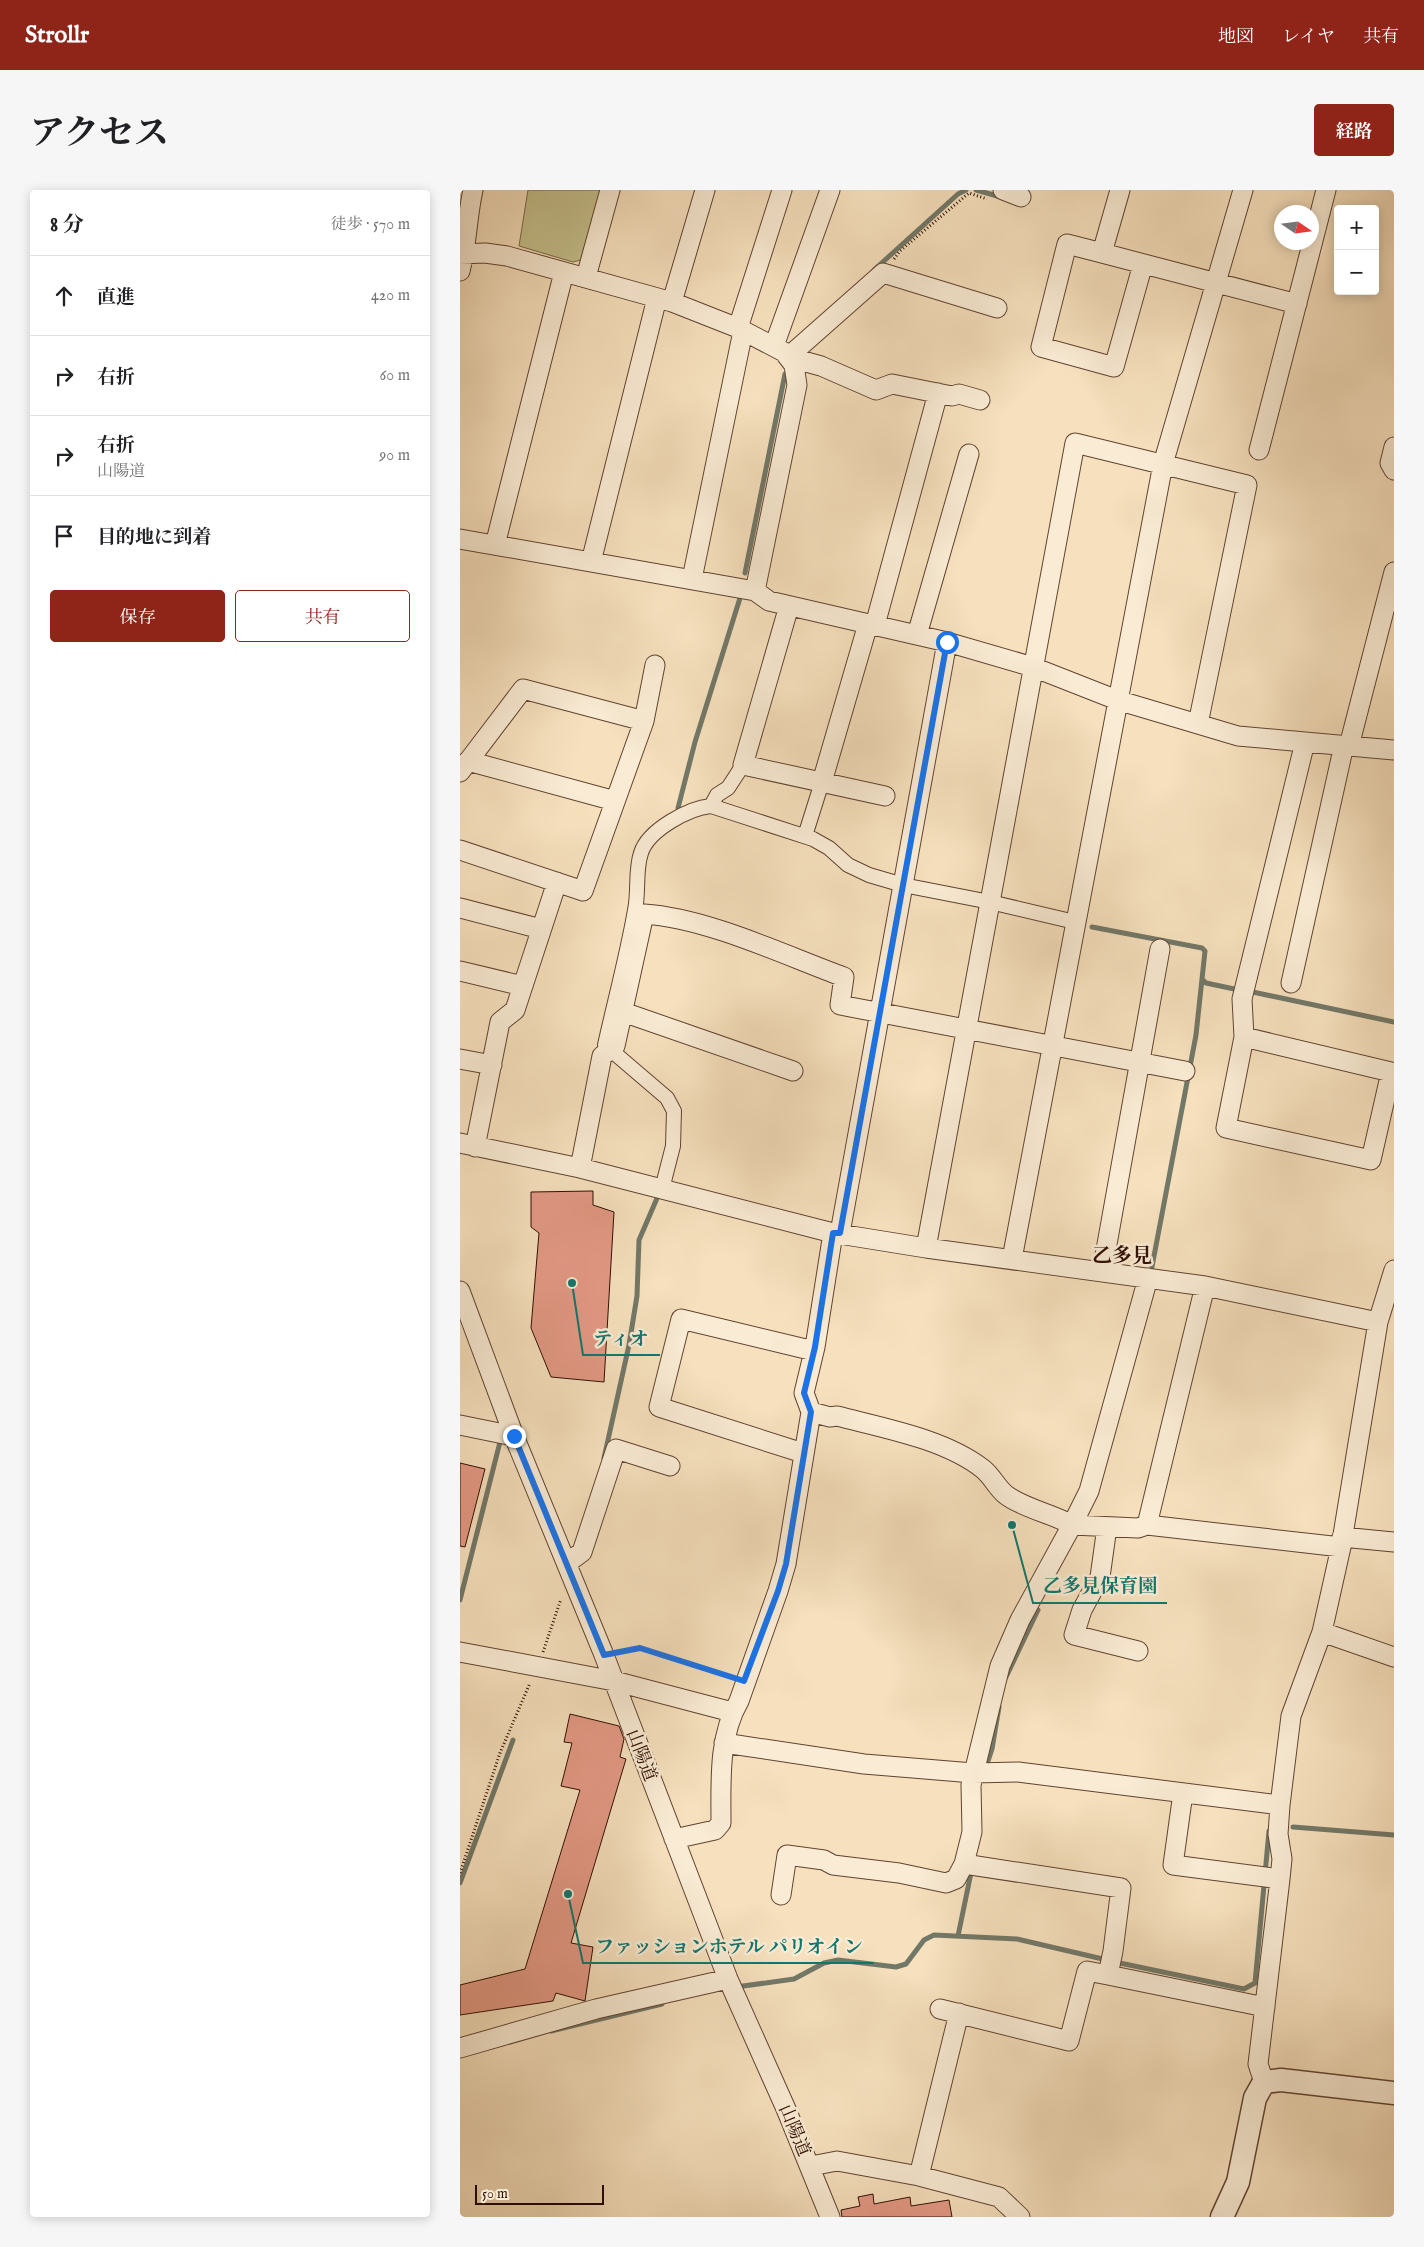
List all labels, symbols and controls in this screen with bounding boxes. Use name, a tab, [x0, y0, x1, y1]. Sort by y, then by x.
text: Strollr	[25, 20, 89, 51]
text: 地図	[1218, 26, 1254, 49]
text: レイヤ	[1282, 26, 1335, 49]
text: 共有	[1363, 26, 1399, 49]
button: 経路	[1314, 104, 1394, 156]
text: アクセス	[30, 112, 169, 157]
north arrow	[1274, 205, 1319, 250]
map controls	[1334, 205, 1379, 295]
button: +	[1334, 205, 1379, 250]
text: 8 分	[50, 212, 84, 239]
text: 徒歩 · 570 m	[330, 215, 410, 235]
button: −	[1334, 250, 1379, 295]
icon: ahead	[50, 282, 78, 310]
text: 直進	[97, 286, 135, 310]
text: 420 m	[371, 286, 410, 306]
icon: right	[50, 362, 78, 390]
text: 右折	[97, 366, 135, 390]
text: 60 m	[380, 366, 410, 386]
text: 右折	[97, 434, 135, 458]
icon: right	[50, 442, 78, 470]
text: 90 m	[379, 446, 410, 466]
text: 山陽道	[97, 462, 145, 482]
icon: arrive	[50, 522, 78, 550]
text: 目的地に到着	[97, 526, 211, 550]
button: 保存	[50, 590, 225, 642]
button: 共有	[235, 590, 410, 642]
route start	[936, 631, 959, 654]
district label: 乙多見	[1092, 1244, 1152, 1269]
callout: ティオ	[583, 1321, 660, 1355]
text: ティオ	[593, 1328, 649, 1352]
route end	[503, 1425, 526, 1448]
callout: 乙多見保育園	[1033, 1569, 1167, 1603]
text: 乙多見保育園	[1043, 1575, 1157, 1599]
street label: 山陽道	[620, 1726, 661, 1785]
callout: ファッションホテル パリオイン	[583, 1929, 874, 1963]
text: ファッションホテル パリオイン	[595, 1936, 863, 1960]
street label: 山陽道	[772, 2101, 815, 2160]
scale bar	[475, 2182, 604, 2205]
text: 50 m	[482, 2185, 508, 2203]

